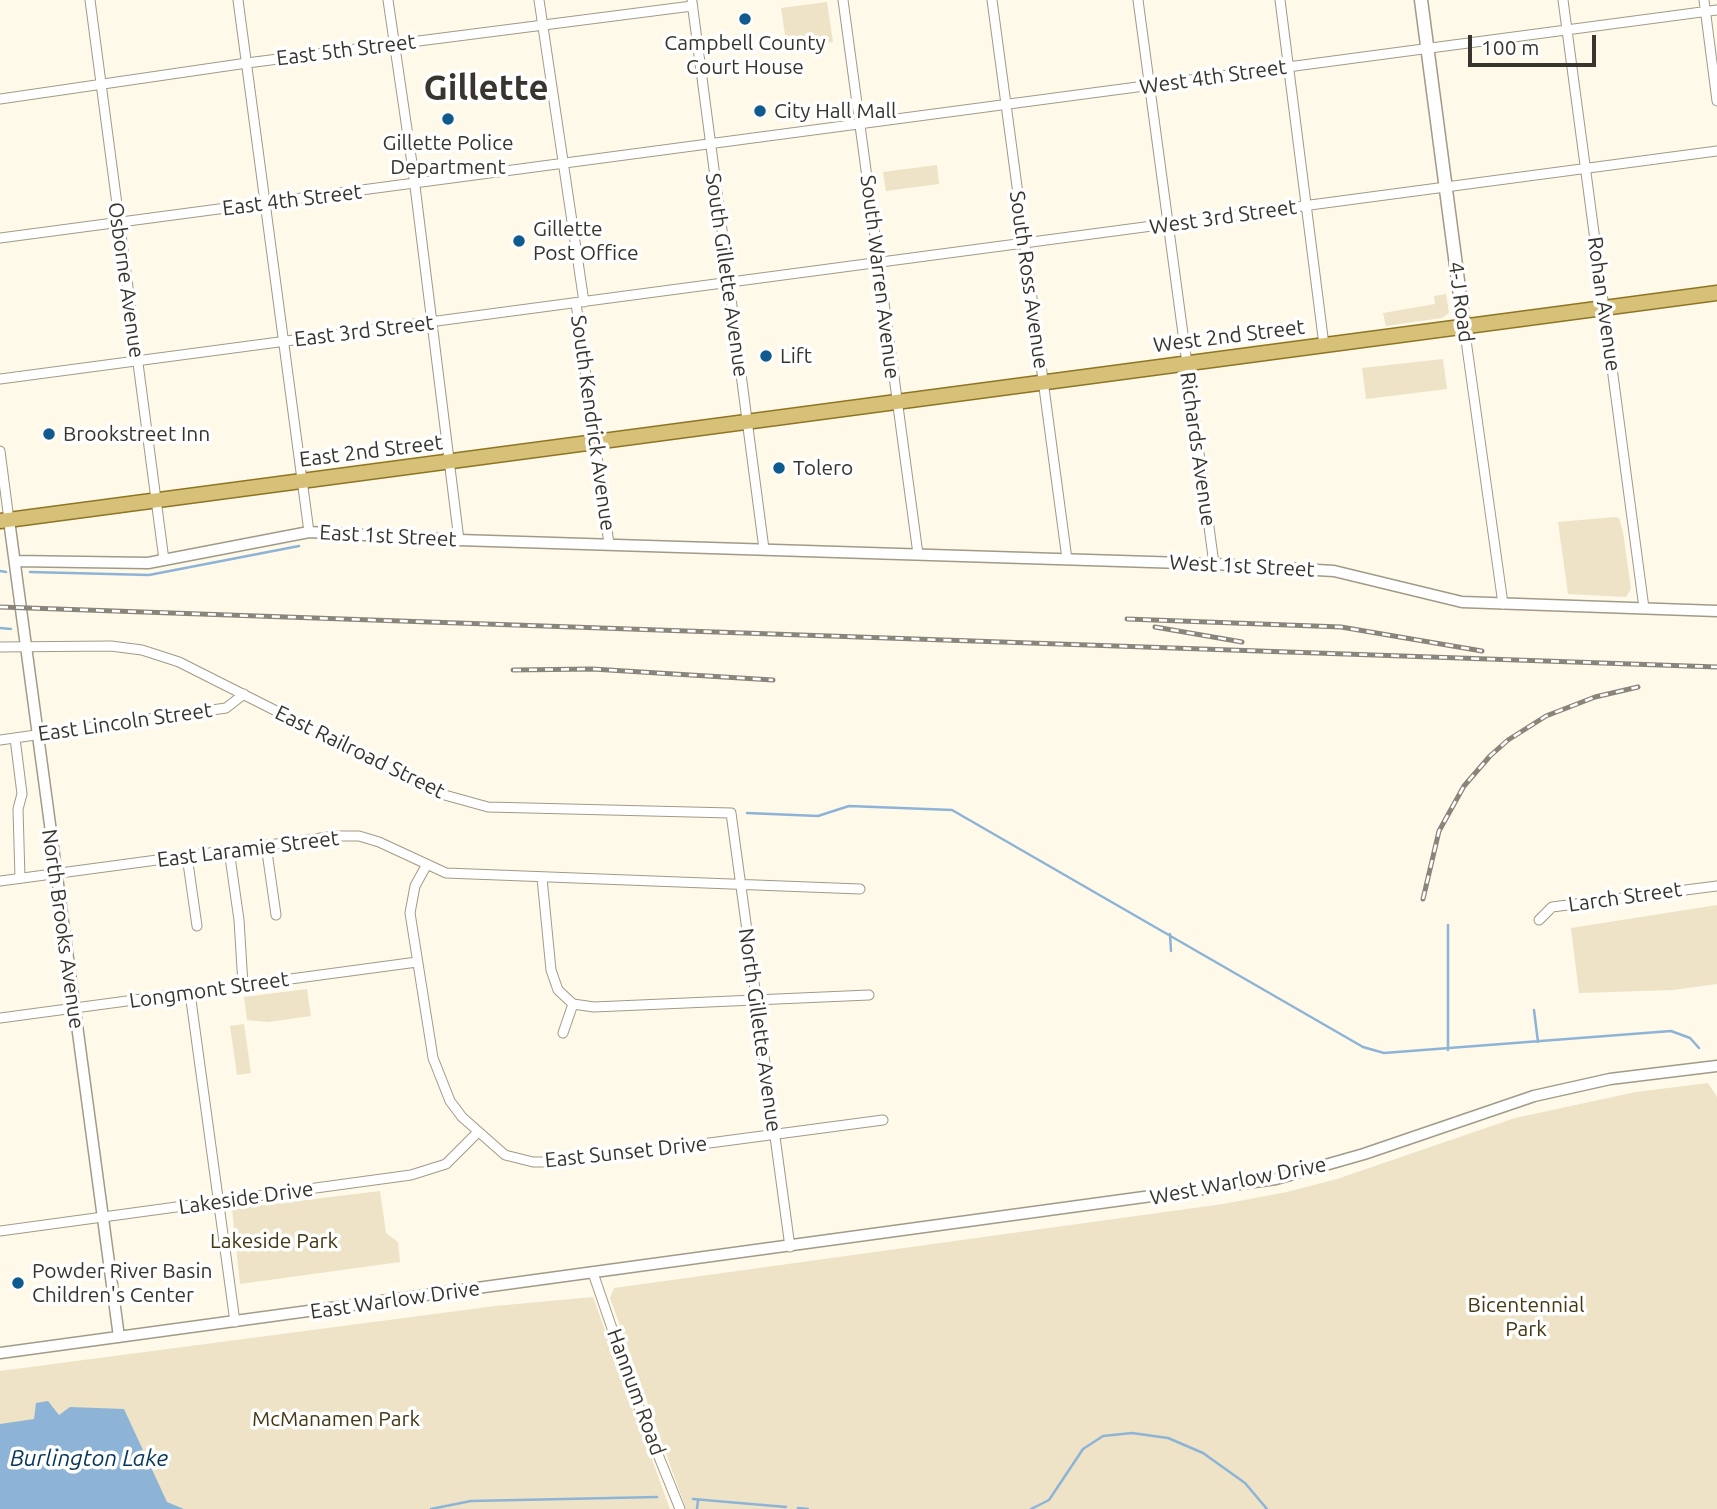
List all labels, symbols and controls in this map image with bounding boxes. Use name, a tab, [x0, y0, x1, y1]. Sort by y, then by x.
marker: Campbell County Court House	[737, 11, 753, 27]
scale bar	[1472, 21, 1600, 65]
street label: East 5th Street	[275, 29, 417, 71]
place label: Campbell County Court House	[664, 30, 826, 80]
text: 100 m	[1481, 35, 1539, 59]
street label: West 4th Street	[1138, 54, 1288, 100]
district label: Gillette	[423, 67, 549, 109]
place label: City Hall Mall	[774, 98, 896, 124]
marker: City Hall Mall	[752, 103, 768, 119]
marker: Gillette Police Department	[440, 111, 456, 127]
place label: Gillette Police Department	[383, 130, 513, 180]
street label: South Gillette Avenue	[700, 171, 754, 379]
street label: South Warren Avenue	[855, 174, 905, 380]
street label: East 4th Street	[221, 179, 363, 221]
street label: South Ross Avenue	[1004, 189, 1054, 371]
street label: West 3rd Street	[1148, 194, 1298, 240]
street label: Osborne Avenue	[103, 200, 149, 360]
place label: Gillette Post Office	[533, 216, 638, 266]
marker: Gillette Post Office	[511, 233, 527, 249]
street label: Rohan Avenue	[1582, 235, 1626, 373]
street label: 4-J Road	[1443, 260, 1479, 344]
street label: East 3rd Street	[293, 310, 435, 352]
street label: South Kendrick Avenue	[565, 313, 621, 533]
street label: West 2nd Street	[1152, 314, 1306, 358]
place label: Lift	[780, 343, 812, 369]
marker: Lift	[758, 348, 774, 364]
street label: Richards Avenue	[1175, 370, 1221, 528]
place label: Brookstreet Inn	[63, 421, 210, 447]
marker: Brookstreet Inn	[41, 426, 57, 442]
street label: East 2nd Street	[298, 430, 444, 472]
place label: Tolero	[793, 455, 853, 481]
marker: Tolero	[771, 460, 787, 476]
street label: East 1st Street	[319, 520, 457, 552]
street label: West 1st Street	[1169, 550, 1315, 582]
street label: East Lincoln Street	[36, 697, 214, 747]
street label: East Railroad Street	[271, 700, 449, 804]
street label: East Laramie Street	[156, 825, 340, 873]
street label: North Brooks Avenue	[37, 828, 89, 1030]
street label: Larch Street	[1566, 877, 1684, 917]
street label: North Gillette Avenue	[733, 926, 787, 1134]
street label: Longmont Street	[127, 966, 291, 1014]
street label: East Sunset Drive	[544, 1131, 708, 1173]
street label: West Warlow Drive	[1148, 1152, 1328, 1210]
street label: Lakeside Drive	[177, 1176, 315, 1220]
park label: Lakeside Park	[210, 1228, 338, 1254]
place label: Powder River Basin Children's Center	[32, 1258, 213, 1308]
marker: Powder River Basin Children's Center	[10, 1275, 26, 1291]
street label: East Warlow Drive	[309, 1276, 481, 1324]
park label: Bicentennial Park	[1468, 1292, 1584, 1342]
street label: Hannum Road	[601, 1325, 671, 1459]
park label: McManamen Park	[252, 1406, 420, 1432]
water label: Burlington Lake	[10, 1444, 168, 1472]

